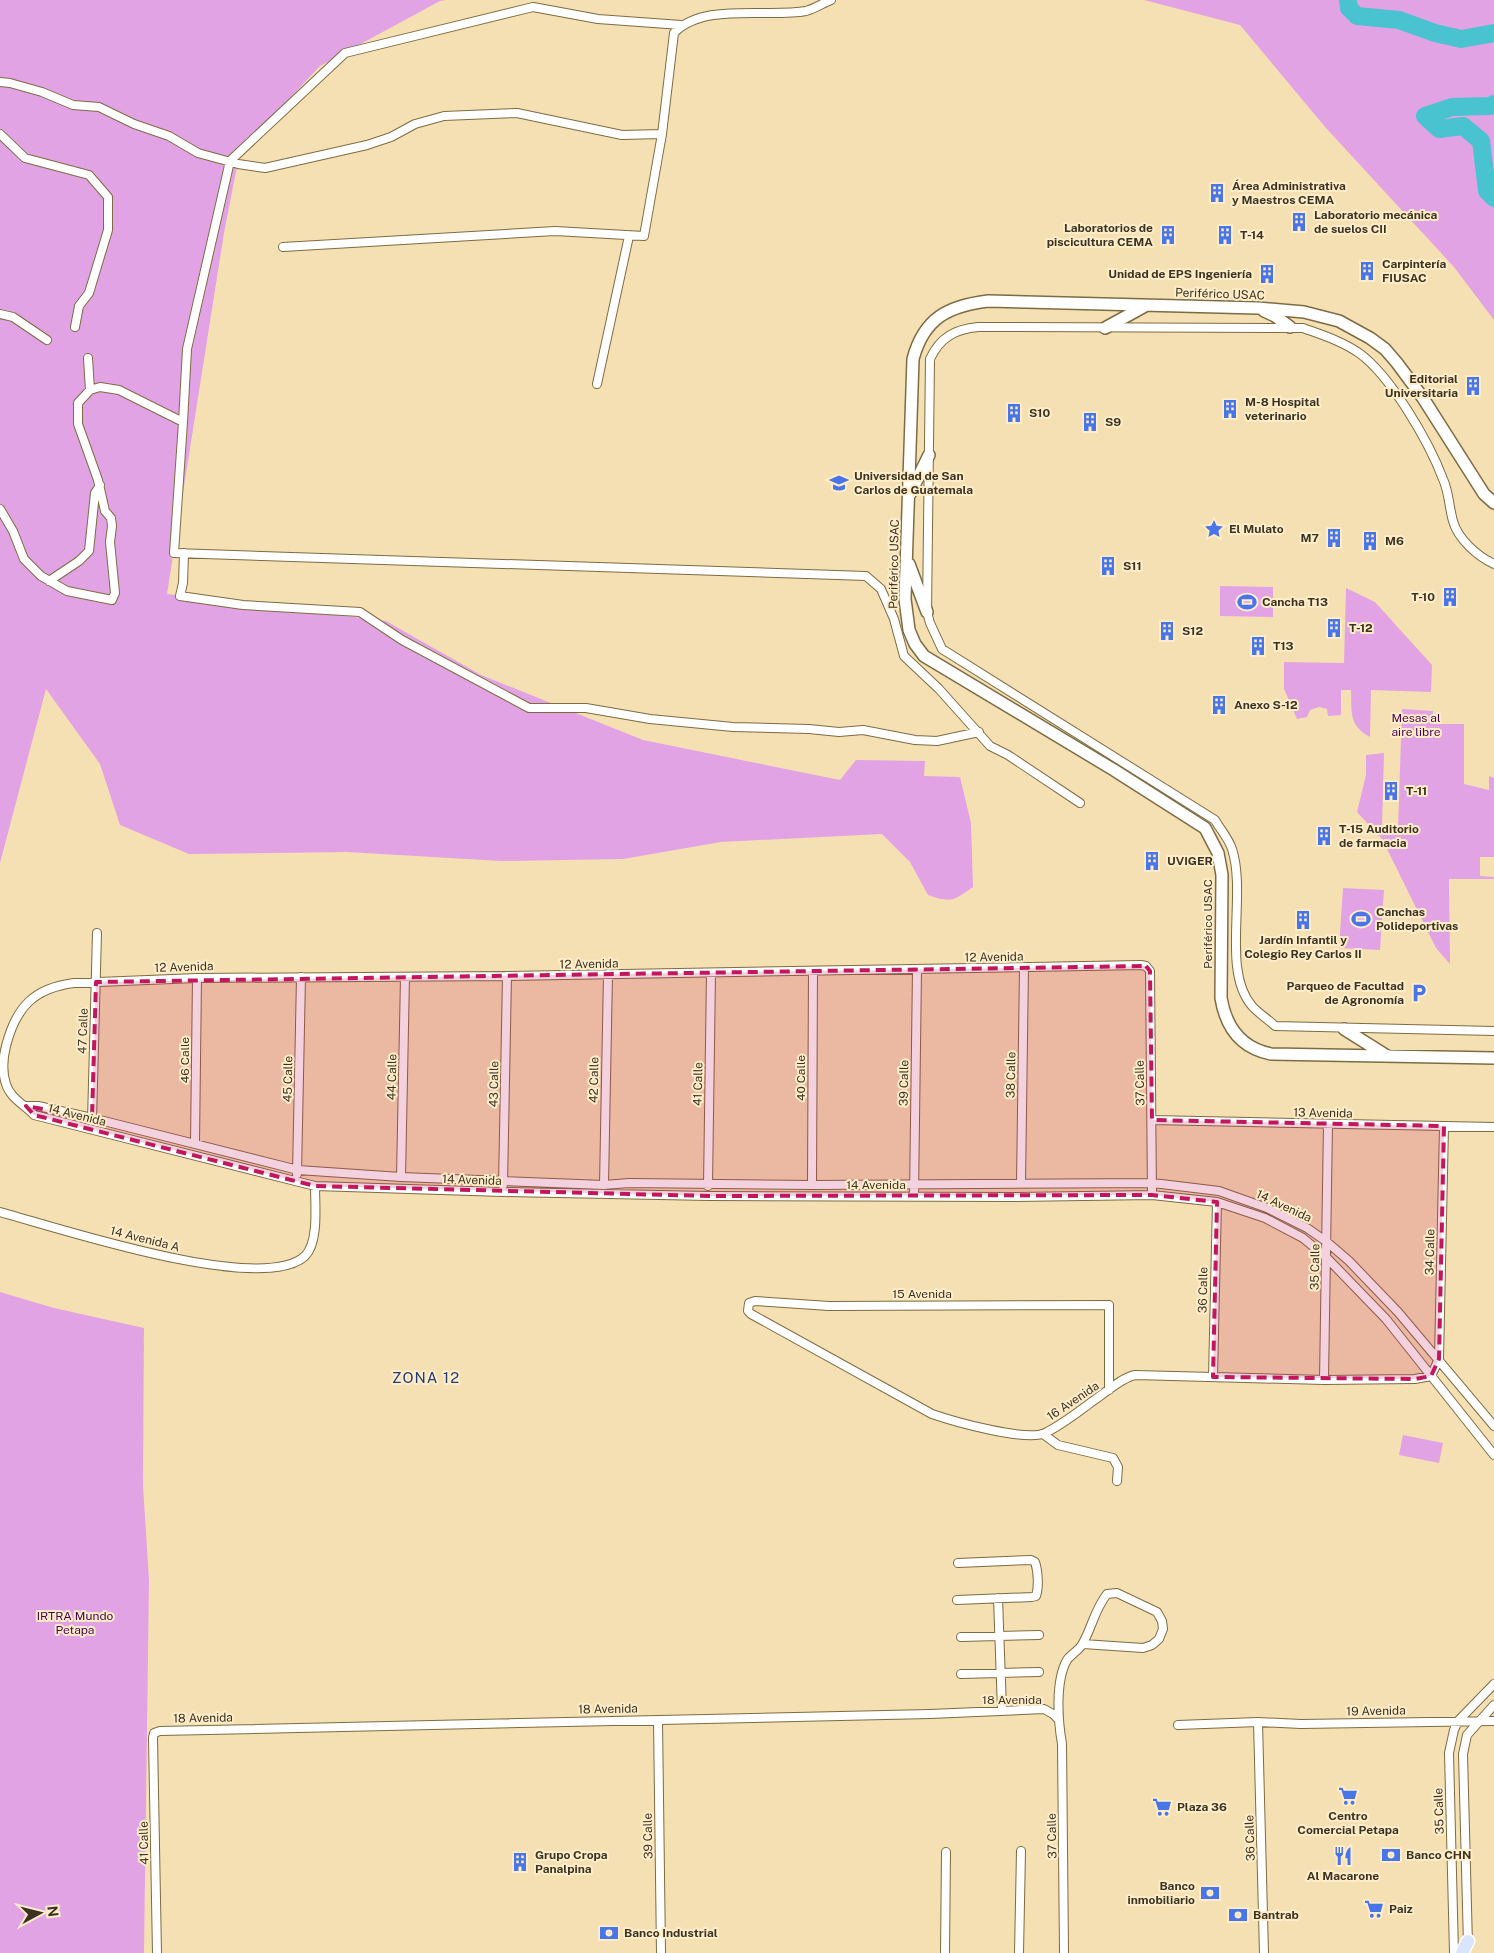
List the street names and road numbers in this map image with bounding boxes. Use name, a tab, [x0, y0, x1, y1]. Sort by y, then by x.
street label: Periférico USAC	[1175, 285, 1265, 303]
street label: Periférico USAC	[886, 519, 902, 609]
street label: Periférico USAC	[1201, 879, 1215, 969]
street label: 12 Avenida	[964, 949, 1024, 965]
street label: 12 Avenida	[559, 956, 619, 972]
street label: 12 Avenida	[154, 959, 214, 975]
street label: 47 Calle	[75, 1008, 91, 1054]
street label: 46 Calle	[178, 1037, 192, 1083]
street label: 38 Calle	[1004, 1051, 1018, 1098]
street label: 44 Calle	[385, 1053, 399, 1100]
street label: 45 Calle	[281, 1055, 295, 1102]
street label: 40 Calle	[794, 1055, 808, 1101]
street label: 42 Calle	[587, 1057, 601, 1103]
street label: 43 Calle	[487, 1060, 501, 1107]
street label: 39 Calle	[897, 1060, 911, 1106]
street label: 37 Calle	[1133, 1060, 1147, 1106]
street label: 41 Calle	[691, 1062, 705, 1106]
street label: 14 Avenida	[46, 1101, 108, 1129]
street label: 13 Avenida	[1293, 1105, 1353, 1121]
street label: 14 Avenida	[442, 1172, 502, 1188]
street label: 14 Avenida	[846, 1178, 906, 1192]
street label: 14 Avenida	[1254, 1187, 1314, 1225]
street label: 14 Avenida A	[109, 1224, 182, 1254]
street label: 34 Calle	[1423, 1228, 1437, 1275]
street label: 35 Calle	[1308, 1243, 1322, 1290]
street label: 36 Calle	[1196, 1267, 1210, 1313]
street label: 15 Avenida	[892, 1287, 952, 1301]
street label: 16 Avenida	[1044, 1379, 1102, 1423]
street label: 18 Avenida	[982, 1693, 1042, 1707]
street label: 18 Avenida	[578, 1701, 638, 1717]
street label: 19 Avenida	[1346, 1703, 1406, 1719]
street label: 18 Avenida	[173, 1710, 233, 1726]
street label: 35 Calle	[1431, 1787, 1447, 1835]
street label: 39 Calle	[641, 1813, 655, 1859]
street label: 37 Calle	[1045, 1813, 1059, 1859]
street label: 36 Calle	[1242, 1814, 1258, 1861]
street label: 41 Calle	[137, 1821, 151, 1865]

